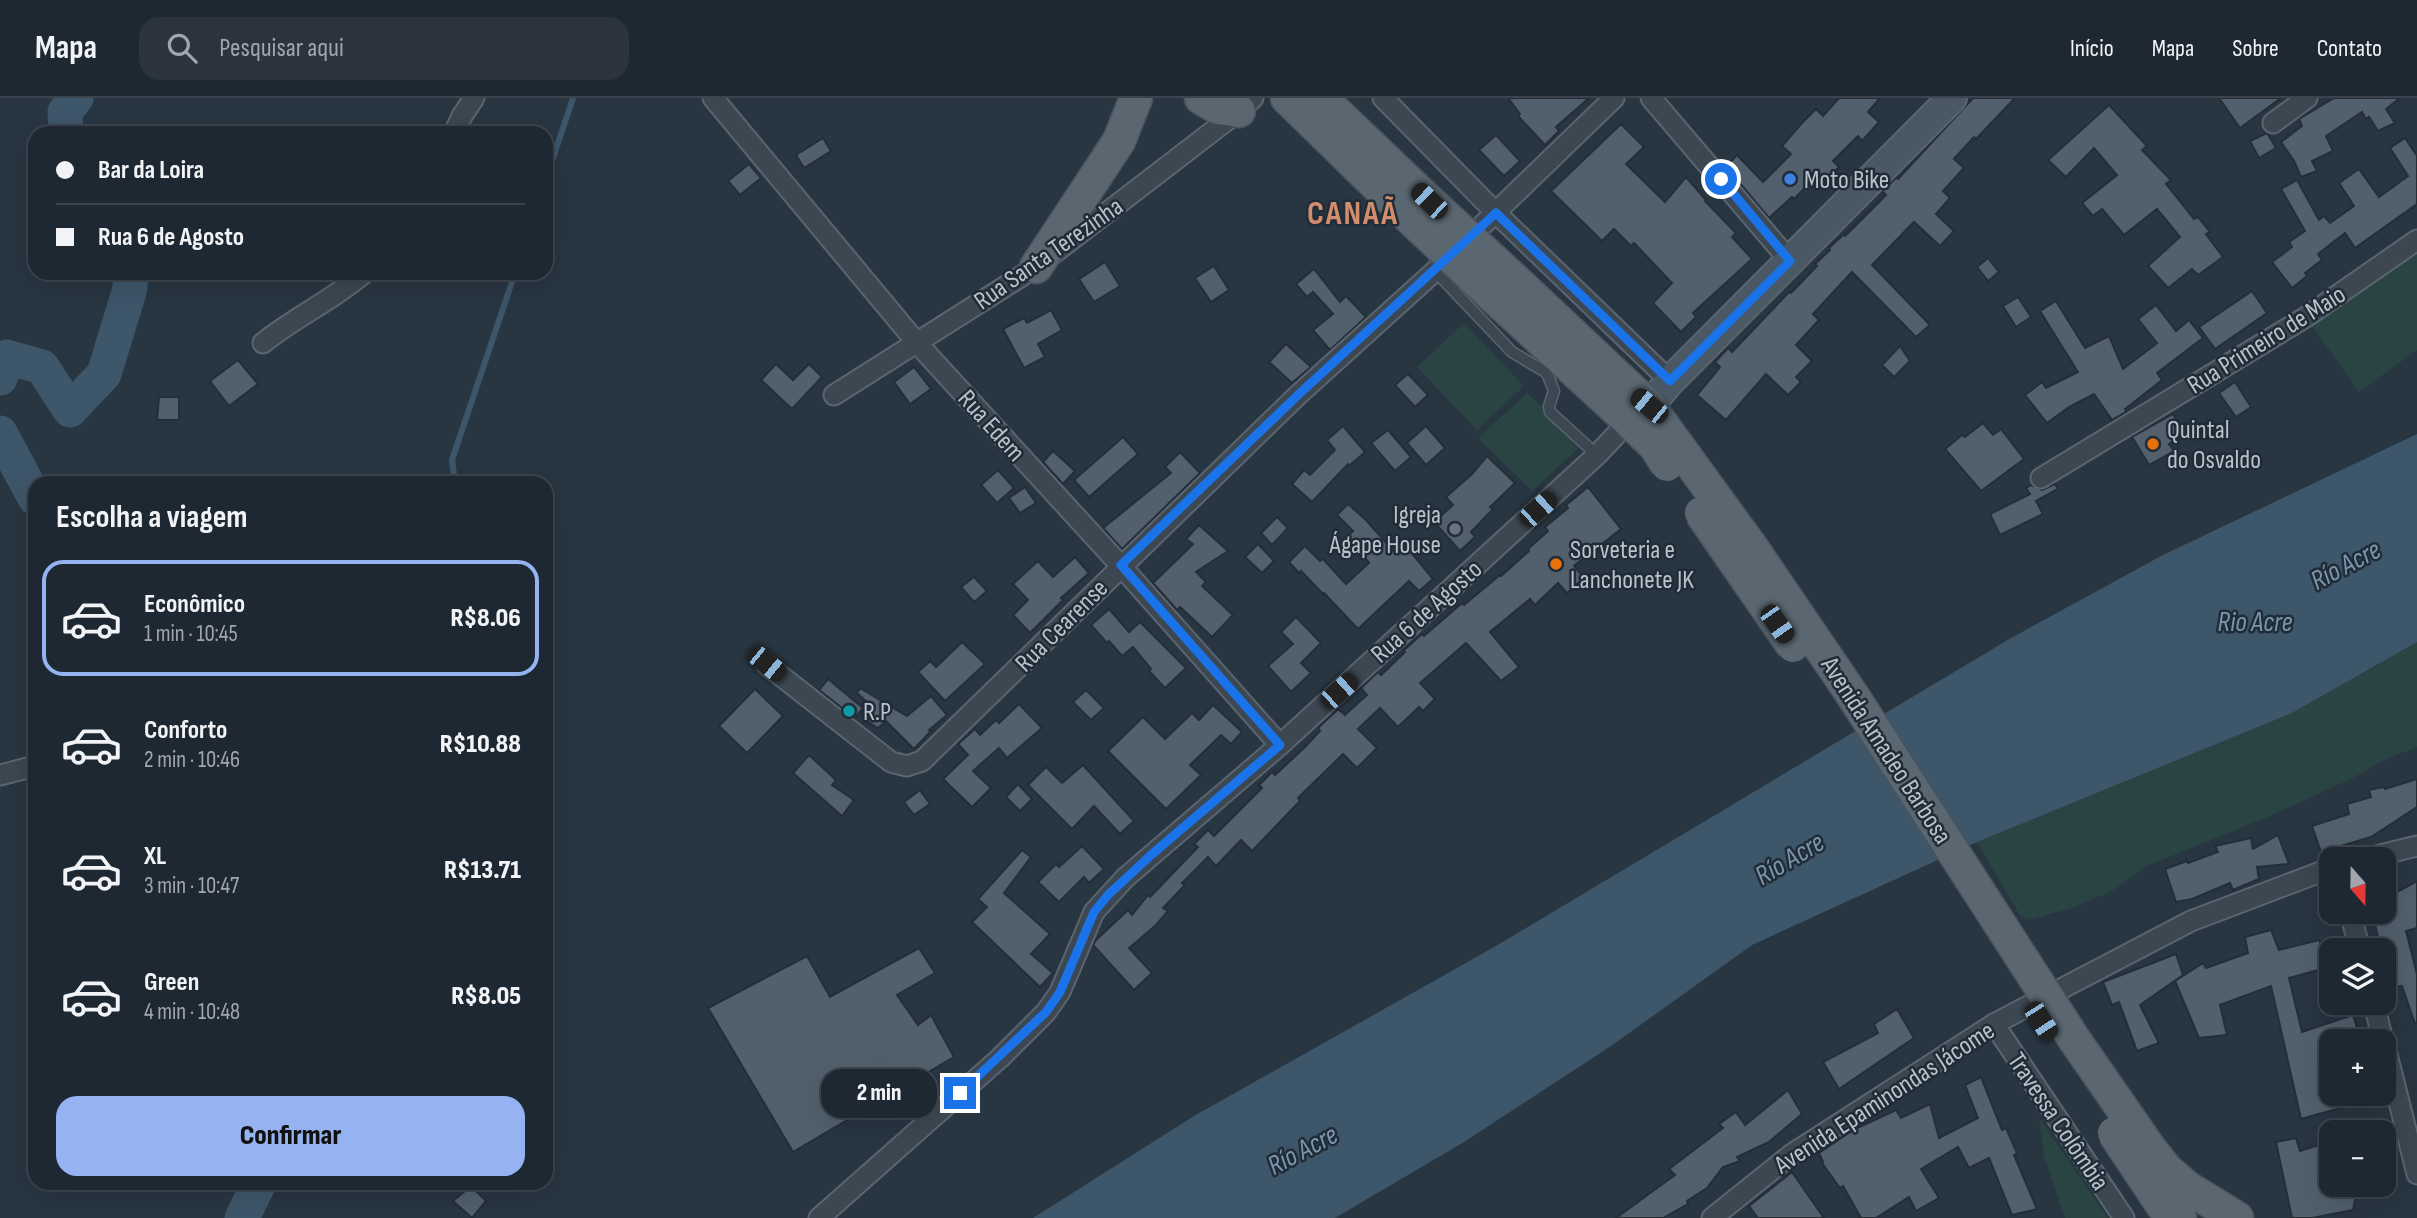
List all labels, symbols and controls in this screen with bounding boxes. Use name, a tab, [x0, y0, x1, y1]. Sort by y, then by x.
search box	[139, 17, 629, 80]
text: Mapa	[35, 28, 97, 68]
icon: search	[163, 29, 201, 67]
text: Pesquisar aqui	[219, 33, 344, 64]
text: Início	[2070, 34, 2114, 63]
text: Mapa	[2152, 34, 2194, 63]
text: Sobre	[2232, 34, 2279, 63]
text: Contato	[2317, 34, 2382, 63]
text: Bar da Loira	[98, 155, 204, 186]
route start	[1705, 163, 1737, 195]
place label: Moto Bike	[1804, 165, 1889, 196]
marker: Moto Bike	[1782, 171, 1798, 187]
car	[1407, 179, 1452, 223]
street label: Rua Santa Terezinha	[968, 191, 1129, 317]
district label: CANAÃ	[1307, 194, 1399, 234]
text: Rua 6 de Agosto	[98, 222, 244, 253]
street label: Rua Primeiro de Maio	[2182, 279, 2352, 401]
street label: Rua Edem	[951, 384, 1031, 468]
car	[1627, 385, 1672, 427]
place label: Quintal do Osvaldo	[2167, 415, 2261, 476]
marker: Quintal do Osvaldo	[2145, 436, 2161, 452]
car	[1516, 487, 1561, 531]
text: Escolha a viagem	[56, 498, 248, 537]
place label: Igreja Ágape House	[1328, 500, 1441, 561]
marker: Igreja Ágape House	[1447, 521, 1463, 537]
water label: Río Acre	[2305, 533, 2387, 597]
place label: Sorveteria e Lanchonete JK	[1570, 535, 1694, 596]
street label: Rua 6 de Agosto	[1365, 554, 1489, 670]
marker: Sorveteria e Lanchonete JK	[1548, 556, 1564, 572]
street label: Rua Cearense	[1009, 573, 1115, 679]
icon: car	[60, 587, 123, 650]
text: Econômico	[144, 589, 245, 620]
car	[1757, 601, 1798, 647]
text: R$8.06	[451, 603, 521, 634]
water label: Rio Acre	[2218, 606, 2292, 639]
text: 1 min · 10:45	[144, 620, 238, 648]
car	[745, 643, 790, 685]
street label: Avenida Amadeo Barbosa	[1813, 651, 1958, 850]
car	[1317, 669, 1362, 713]
place label: R.P	[863, 697, 891, 728]
marker: R.P	[841, 703, 857, 719]
icon: car	[60, 713, 123, 776]
text: Conforto	[144, 715, 227, 746]
text: R$10.88	[440, 729, 521, 760]
text: 2 min · 10:46	[144, 746, 240, 774]
water label: Río Acre	[1749, 826, 1830, 893]
icon: car	[60, 839, 123, 902]
text: XL	[144, 841, 166, 872]
north arrow	[2319, 847, 2396, 924]
map controls	[2319, 847, 2396, 1197]
text: R$13.71	[444, 855, 521, 886]
text: 3 min · 10:47	[144, 872, 239, 900]
button: layers	[2319, 938, 2396, 1015]
icon: car	[60, 965, 123, 1028]
text: Green	[144, 967, 199, 998]
text: R$8.05	[451, 981, 521, 1012]
text: 4 min · 10:48	[144, 998, 240, 1026]
car	[2021, 998, 2062, 1044]
street label: Avenida Epaminondas Jácome	[1768, 1016, 2001, 1182]
button: +	[2319, 1029, 2396, 1106]
street label: Travessa Colômbia	[2000, 1047, 2115, 1197]
callout: 2 min	[820, 1068, 936, 1118]
route end	[944, 1077, 976, 1109]
text: 2 min	[857, 1079, 901, 1107]
button: Confirmar	[56, 1096, 525, 1176]
water label: Río Acre	[1262, 1118, 1344, 1182]
button: −	[2319, 1120, 2396, 1197]

